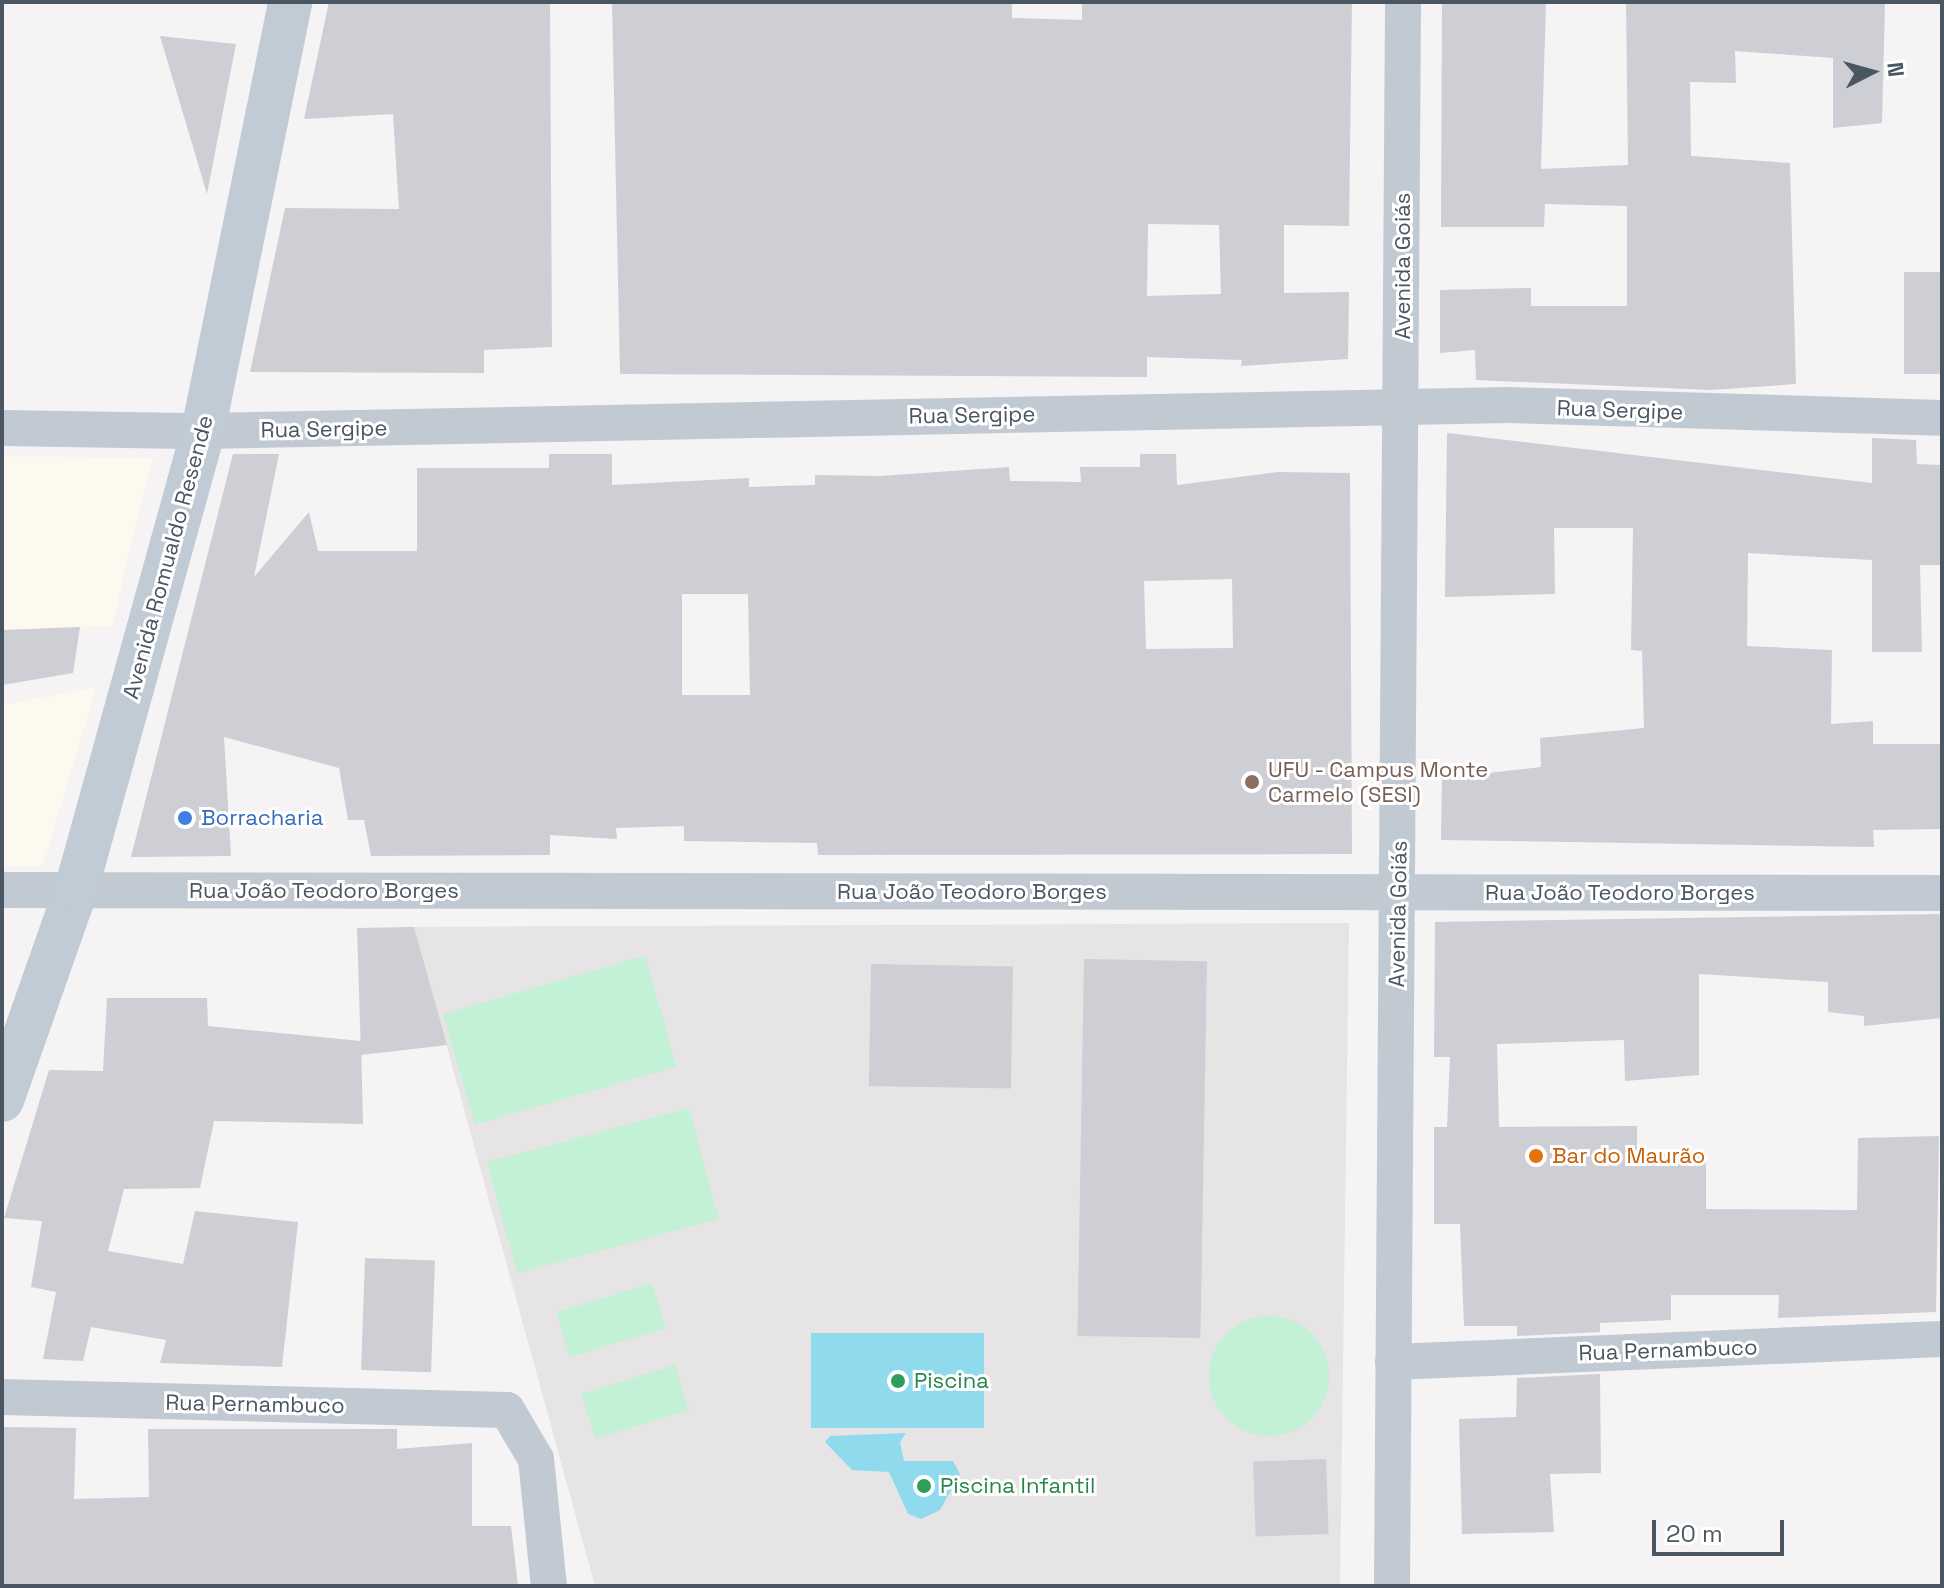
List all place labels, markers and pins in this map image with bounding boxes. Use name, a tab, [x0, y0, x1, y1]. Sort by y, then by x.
place label: UFU - Campus Monte Carmelo (SESI)	[1268, 756, 1490, 808]
marker: UFU - Campus Monte Carmelo (SESI)	[1243, 773, 1261, 791]
place label: Borracharia	[201, 805, 323, 831]
marker: Borracharia	[176, 809, 194, 827]
place label: Bar do Maurão	[1552, 1143, 1705, 1169]
marker: Bar do Maurão	[1527, 1147, 1545, 1165]
place label: Piscina	[914, 1368, 989, 1394]
marker: Piscina	[889, 1372, 907, 1390]
place label: Piscina Infantil	[940, 1473, 1095, 1499]
marker: Piscina Infantil	[915, 1477, 933, 1495]

